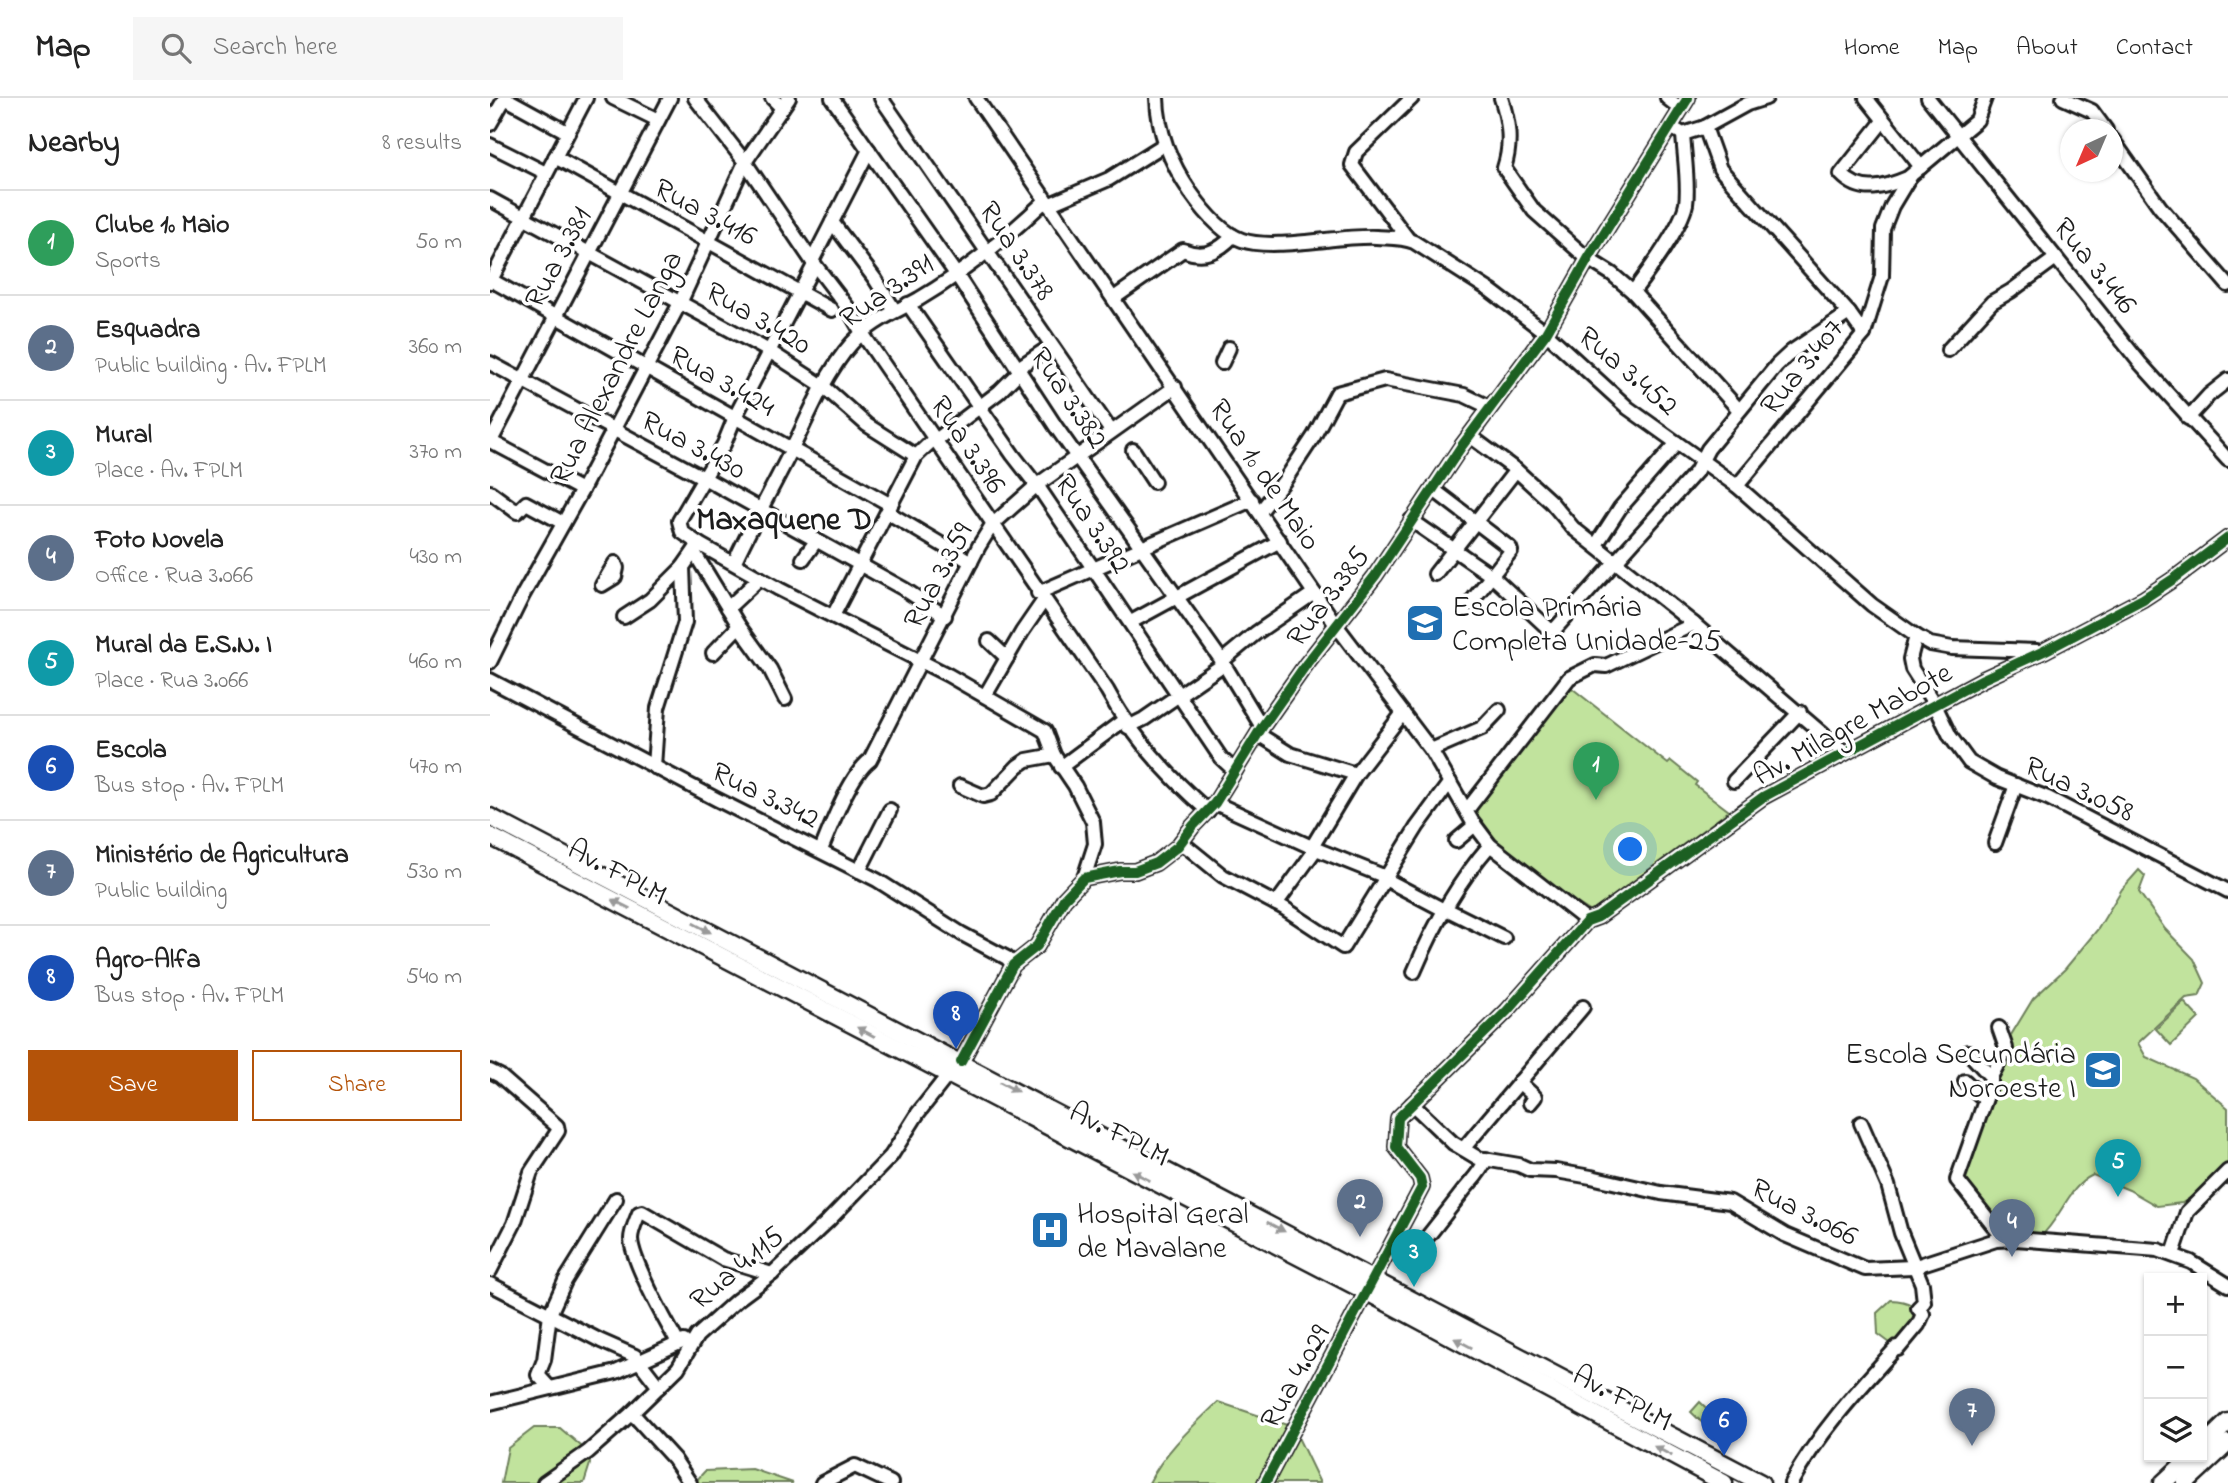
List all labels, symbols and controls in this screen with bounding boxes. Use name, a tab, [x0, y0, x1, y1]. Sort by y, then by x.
search box	[133, 17, 623, 80]
text: Map	[35, 24, 91, 72]
icon: search	[157, 29, 195, 67]
text: Search here	[213, 29, 337, 67]
text: Home	[1844, 31, 1900, 66]
text: Map	[1938, 31, 1978, 66]
text: About	[2016, 31, 2078, 66]
text: Contact	[2116, 31, 2193, 66]
north arrow	[2060, 119, 2123, 182]
text: Nearby	[28, 122, 120, 166]
text: 8 results	[382, 127, 462, 160]
street label: Rua 3.416	[645, 168, 764, 259]
street label: Rua 3.378	[966, 193, 1065, 310]
street label: Rua 3.381	[515, 200, 605, 317]
text: Clube 1º Maio	[95, 207, 230, 245]
street label: Rua 3.446	[2041, 209, 2147, 325]
text: 1	[47, 226, 55, 259]
text: 50 m	[415, 226, 462, 259]
street label: Rua Alexandre Langa	[540, 244, 696, 493]
street label: Rua 3.391	[831, 244, 944, 341]
text: Sports	[95, 245, 161, 278]
street label: Rua 3.420	[696, 272, 819, 368]
street label: Rua 3.407	[1751, 310, 1856, 426]
text: Esquadra	[95, 312, 200, 350]
street label: Rua 3.452	[1567, 317, 1687, 428]
text: 2	[45, 331, 57, 364]
text: 360 m	[409, 331, 462, 364]
street label: Rua 3.424	[660, 335, 783, 430]
street label: Rua 3.382	[1017, 339, 1118, 458]
text: Public building · Av. FPLM	[95, 350, 327, 383]
street label: Rua 3.396	[917, 388, 1016, 504]
street label: Rua 1º de Maio	[1196, 391, 1331, 561]
street label: Rua 3.430	[632, 401, 753, 493]
text: Mural	[95, 417, 152, 455]
text: 3	[46, 436, 56, 469]
text: 370 m	[409, 436, 462, 469]
text: Place · Av. FPLM	[95, 455, 243, 488]
street label: Rua 3.392	[1042, 466, 1141, 584]
district label: Maxaquene D	[696, 498, 872, 545]
street label: Rua 3.359	[893, 516, 986, 637]
text: Foto Novela	[95, 522, 224, 560]
street label: Rua 3.385	[1277, 538, 1382, 658]
text: 4	[46, 541, 56, 574]
text: 430 m	[409, 541, 462, 574]
text: Office · Rua 3.066	[95, 560, 253, 593]
place label: Escola Primária Completa Unidade-25	[1452, 587, 1721, 665]
school or university icon: Escola Primária Completa Unidade-25	[1404, 602, 1446, 644]
text: Mural da E.S.N. I	[95, 627, 272, 665]
text: 5	[44, 646, 58, 679]
text: 460 m	[409, 646, 462, 679]
street label: Av. Milagre Mabote	[1746, 652, 1962, 799]
text: Place · Rua 3.066	[95, 665, 248, 698]
text: Escola	[95, 732, 167, 770]
pin: 1	[1573, 742, 1619, 800]
street label: Rua 3.058	[2016, 746, 2141, 835]
text: 6	[46, 751, 56, 784]
text: 470 m	[410, 751, 462, 784]
street label: Rua 3.342	[703, 752, 826, 842]
text: Bus stop · Av. FPLM	[95, 770, 284, 803]
street label: Av. FPLM	[559, 829, 675, 918]
your location	[1613, 832, 1647, 866]
text: Ministério de Agricultura	[95, 837, 349, 875]
text: 7	[46, 856, 56, 889]
text: 530 m	[406, 856, 462, 889]
text: Public building	[95, 875, 227, 908]
one-way arrow	[611, 899, 631, 910]
one-way arrow	[692, 922, 712, 934]
text: Agro-Alfa	[95, 942, 201, 980]
text: 8	[47, 961, 55, 994]
text: 540 m	[406, 961, 462, 994]
text: Bus stop · Av. FPLM	[95, 980, 284, 1013]
pin: 8	[933, 991, 979, 1049]
one-way arrow	[856, 1027, 876, 1038]
place label: Escola Secundária Noroeste I	[1845, 1034, 2076, 1112]
school or university icon: Escola Secundária Noroeste I	[2082, 1049, 2124, 1091]
button: Save	[28, 1050, 238, 1121]
button: Share	[252, 1050, 462, 1121]
one-way arrow	[999, 1082, 1019, 1093]
street label: Av. FPLM	[1061, 1092, 1177, 1180]
pin: 5	[2095, 1139, 2141, 1197]
street label: Rua 3.066	[1742, 1168, 1865, 1259]
one-way arrow	[1131, 1170, 1151, 1181]
pin: 2	[1337, 1179, 1383, 1237]
place label: Hospital Geral de Mavalane	[1077, 1194, 1249, 1272]
pin: 4	[1989, 1199, 2035, 1257]
hospital icon: Hospital Geral de Mavalane	[1029, 1209, 1071, 1251]
street label: Rua 4.115	[681, 1216, 795, 1322]
one-way arrow	[1266, 1221, 1286, 1233]
pin: 3	[1391, 1229, 1437, 1287]
map controls	[2144, 1273, 2207, 1462]
button: +	[2144, 1273, 2207, 1336]
street label: Rua 4.029	[1250, 1317, 1343, 1437]
button: −	[2144, 1336, 2207, 1399]
one-way arrow	[1453, 1338, 1473, 1349]
street label: Av. FPLM	[1564, 1355, 1680, 1444]
pin: 7	[1949, 1388, 1995, 1446]
pin: 6	[1701, 1398, 1747, 1456]
button: layers	[2144, 1399, 2207, 1462]
one-way arrow	[1654, 1445, 1673, 1457]

